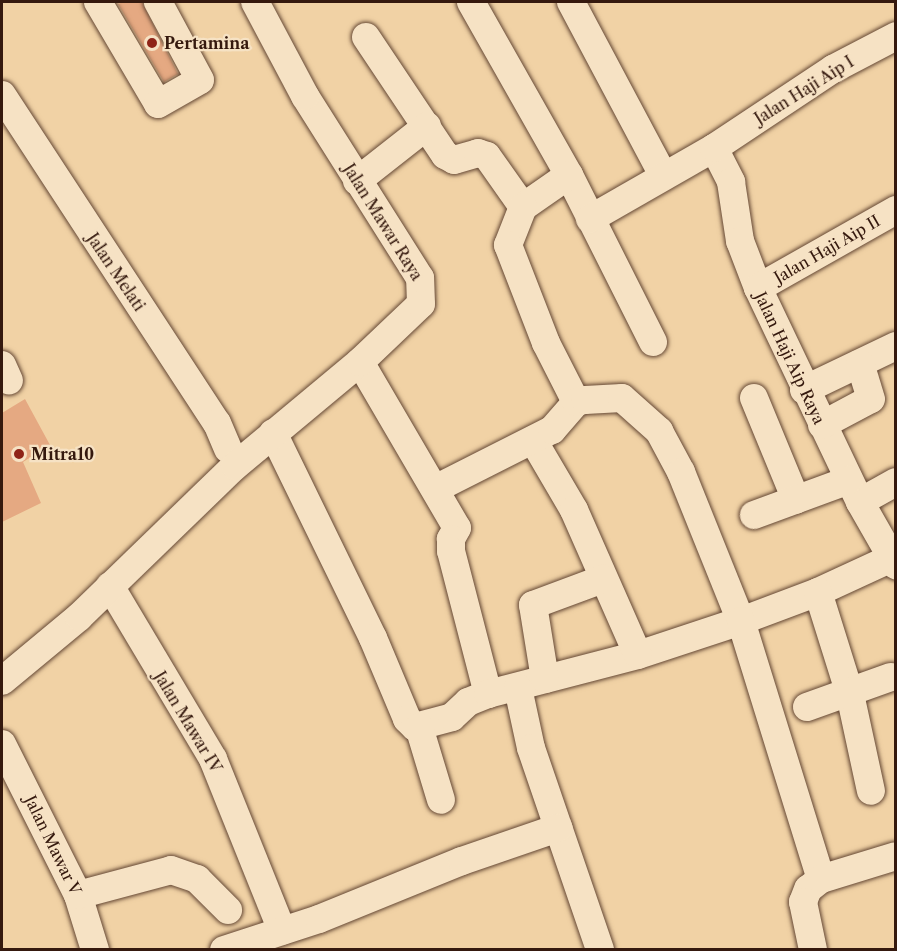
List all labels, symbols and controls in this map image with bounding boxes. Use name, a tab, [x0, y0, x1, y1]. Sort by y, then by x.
place label: Pertamina	[164, 33, 250, 53]
marker: Pertamina	[145, 36, 159, 50]
street label: Jalan Haji Aip I	[751, 52, 857, 128]
street label: Jalan Mawar Raya	[339, 160, 427, 284]
street label: Jalan Haji Aip II	[770, 211, 884, 287]
street label: Jalan Melati	[83, 229, 149, 315]
street label: Jalan Haji Aip Raya	[751, 288, 829, 428]
place label: Mitra10	[31, 444, 94, 464]
marker: Mitra10	[12, 447, 26, 461]
street label: Jalan Mawar IV	[150, 668, 226, 776]
street label: Jalan Mawar V	[20, 792, 86, 898]

